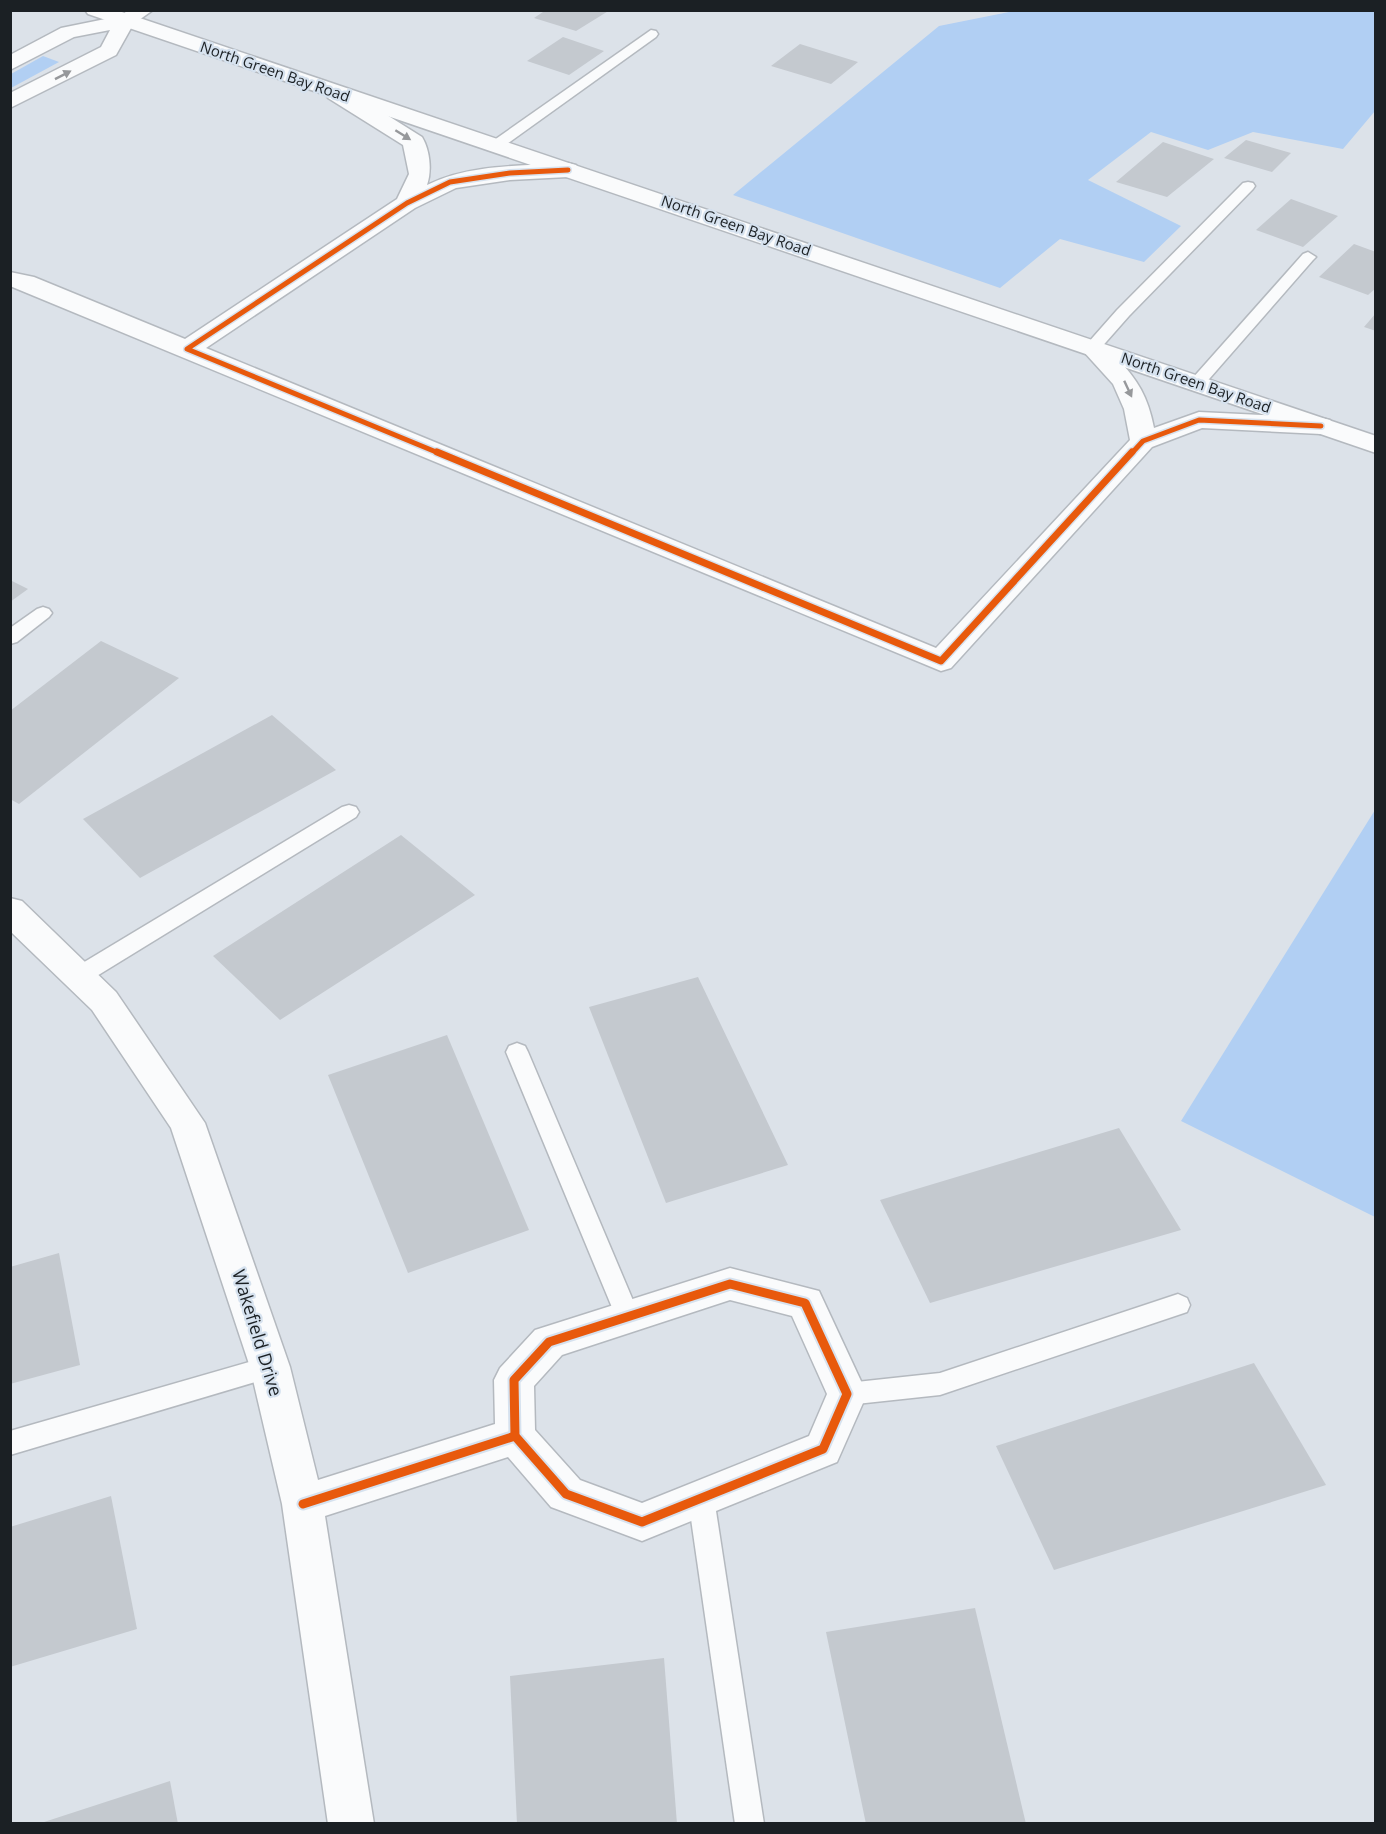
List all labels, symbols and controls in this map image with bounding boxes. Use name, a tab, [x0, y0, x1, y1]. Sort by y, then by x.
street label: North Green Bay Road	[198, 36, 353, 106]
one-way arrow	[54, 70, 71, 80]
one-way arrow	[395, 130, 411, 141]
street label: North Green Bay Road	[659, 190, 814, 260]
street label: North Green Bay Road	[1119, 347, 1274, 417]
one-way arrow	[1123, 380, 1132, 397]
street label: Wakefield Drive	[227, 1266, 289, 1399]

